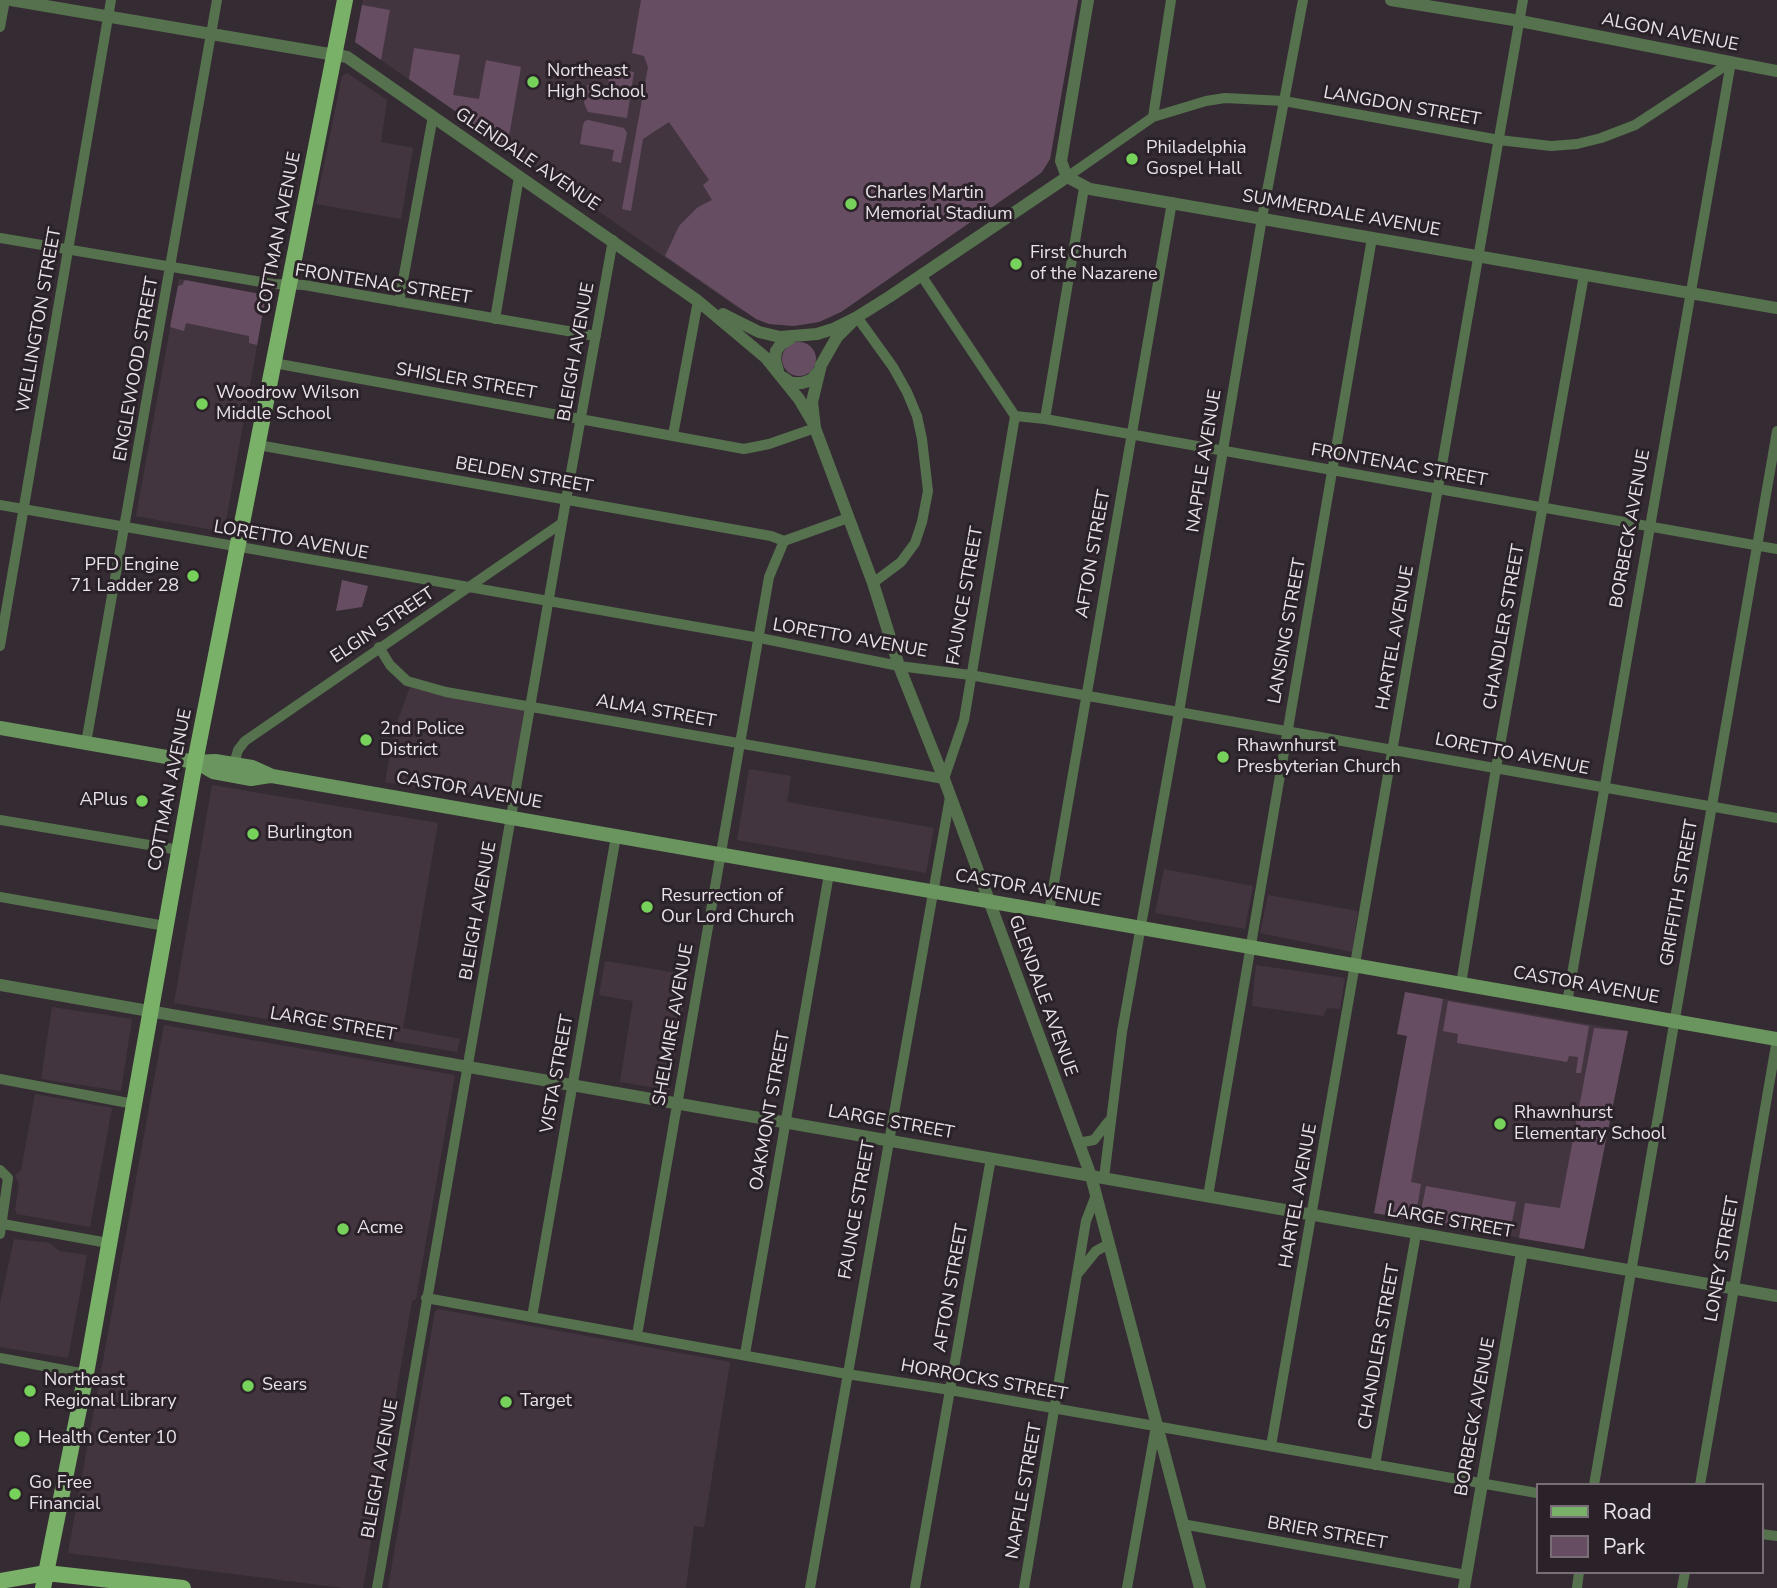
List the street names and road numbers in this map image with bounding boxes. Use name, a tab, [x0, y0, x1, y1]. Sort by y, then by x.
street label: ALGON AVENUE	[1600, 9, 1740, 57]
street label: LANGDON STREET	[1322, 83, 1482, 131]
street label: GLENDALE AVENUE	[451, 104, 603, 216]
street label: COTTMAN AVENUE	[254, 150, 306, 316]
street label: SUMMERDALE AVENUE	[1240, 186, 1442, 242]
street label: WELLINGTON STREET	[13, 226, 67, 414]
street label: FRONTENAC STREET	[293, 260, 473, 310]
street label: ENGLEWOOD STREET	[110, 275, 164, 463]
street label: BLEIGH AVENUE	[554, 281, 600, 423]
street label: SHISLER STREET	[394, 359, 538, 405]
street label: NAPFLE AVENUE	[1183, 388, 1227, 534]
street label: FRONTENAC STREET	[1309, 440, 1489, 492]
street label: BORBECK AVENUE	[1606, 448, 1656, 610]
street label: BELDEN STREET	[453, 453, 595, 499]
street label: AFTON STREET	[1072, 488, 1116, 620]
street label: LORETTO AVENUE	[212, 517, 370, 565]
street label: FAUNCE STREET	[943, 525, 989, 667]
street label: CHANDLER STREET	[1480, 542, 1530, 712]
street label: LANSING STREET	[1265, 556, 1311, 706]
street label: HARTEL AVENUE	[1373, 564, 1419, 712]
street label: ELGIN STREET	[327, 583, 439, 669]
street label: LORETTO AVENUE	[771, 615, 929, 663]
street label: ALMA STREET	[594, 691, 718, 733]
street label: COTTMAN AVENUE	[145, 707, 197, 873]
street label: LORETTO AVENUE	[1433, 729, 1591, 781]
street label: CASTOR AVENUE	[394, 768, 544, 814]
street label: GRIFFITH STREET	[1656, 818, 1704, 968]
street label: BLEIGH AVENUE	[456, 840, 502, 982]
street label: CASTOR AVENUE	[953, 866, 1103, 912]
street label: GLENDALE AVENUE	[1003, 913, 1081, 1079]
street label: SHELMIRE AVENUE	[649, 942, 699, 1108]
street label: CASTOR AVENUE	[1511, 963, 1661, 1009]
street label: LARGE STREET	[268, 1003, 398, 1047]
street label: VISTA STREET	[537, 1013, 579, 1135]
street label: OAKMONT STREET	[746, 1030, 796, 1192]
street label: LARGE STREET	[826, 1101, 956, 1145]
street label: HARTEL AVENUE	[1276, 1122, 1322, 1270]
street label: FAUNCE STREET	[835, 1139, 881, 1281]
street label: LONEY STREET	[1701, 1194, 1745, 1324]
street label: LARGE STREET	[1385, 1200, 1515, 1244]
street label: AFTON STREET	[930, 1222, 974, 1354]
street label: CHANDLER STREET	[1355, 1262, 1405, 1432]
street label: BORBECK AVENUE	[1451, 1336, 1501, 1498]
street label: HORROCKS STREET	[899, 1356, 1069, 1406]
street label: BLEIGH AVENUE	[358, 1398, 404, 1540]
street label: NAPFLE STREET	[1002, 1421, 1048, 1561]
street label: BRIER STREET	[1265, 1513, 1389, 1555]

